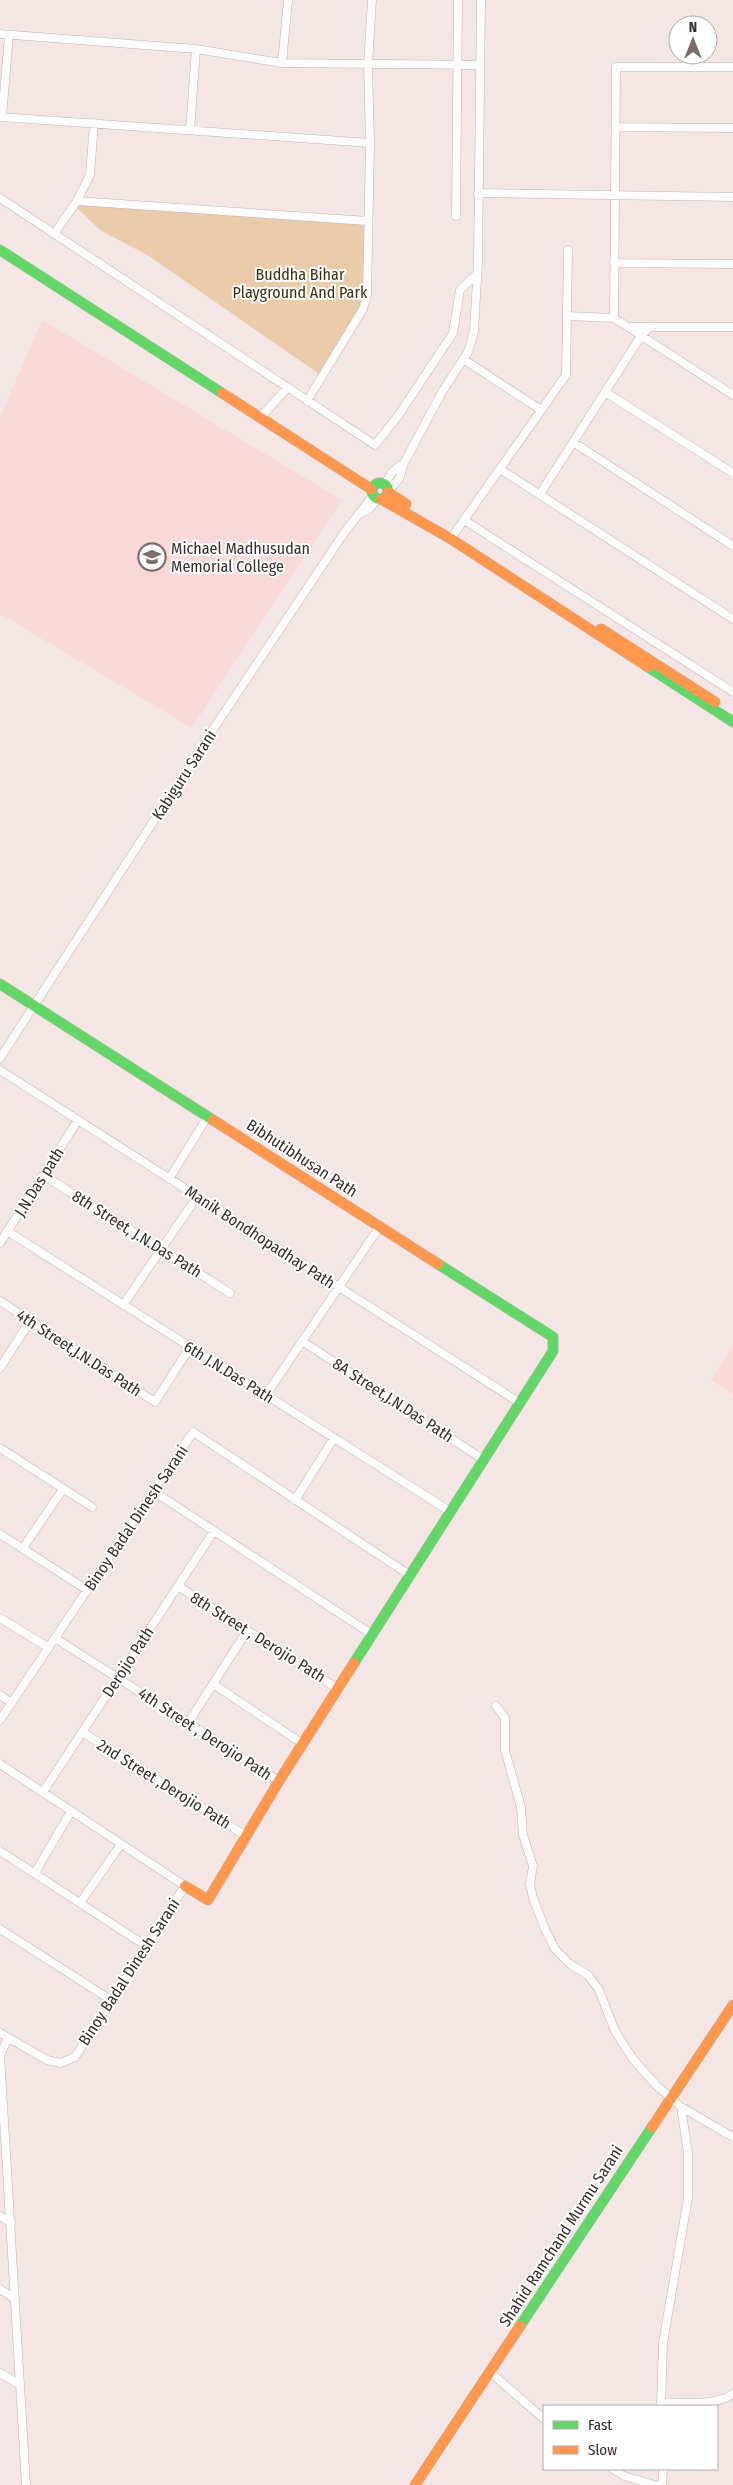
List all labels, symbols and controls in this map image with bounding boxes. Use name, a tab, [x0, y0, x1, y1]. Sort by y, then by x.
north arrow	[668, 15, 718, 65]
text: N	[689, 19, 697, 36]
park label: Buddha Bihar Playground And Park	[233, 265, 368, 302]
place label: Michael Madhusudan Memorial College	[171, 539, 310, 576]
school or university icon: Michael Madhusudan Memorial College	[137, 542, 167, 572]
street label: Kabiguru Sarani	[148, 726, 220, 824]
street label: Bibhutibhusan Path	[243, 1115, 361, 1201]
street label: J.N.Das path	[10, 1144, 68, 1220]
street label: Manik Bondhopadhay Path	[182, 1181, 338, 1293]
street label: 8th Street, J.N.Das Path	[69, 1186, 205, 1282]
street label: 4th Street,J.N.Das Path	[13, 1305, 145, 1401]
street label: 6th J.N.Das Path	[180, 1337, 278, 1407]
street label: 8A Street,J.N.Das Path	[329, 1354, 457, 1446]
street label: Binoy Badal Dinesh Sarani	[80, 1442, 192, 1594]
street label: 8th Street , Derojio Path	[187, 1588, 329, 1686]
street label: Derojio Path	[98, 1623, 158, 1701]
street label: 4th Street , Derojio Path	[135, 1684, 275, 1784]
street label: 2nd Street ,Derojio Path	[94, 1735, 234, 1833]
street label: Binoy Badal Dinesh Sarani	[74, 1895, 184, 2049]
street label: Shahid Ramchand Murmu Sarani	[495, 2142, 627, 2330]
legend	[543, 2405, 718, 2470]
text: Fast	[588, 2416, 612, 2434]
text: Slow	[588, 2441, 617, 2459]

